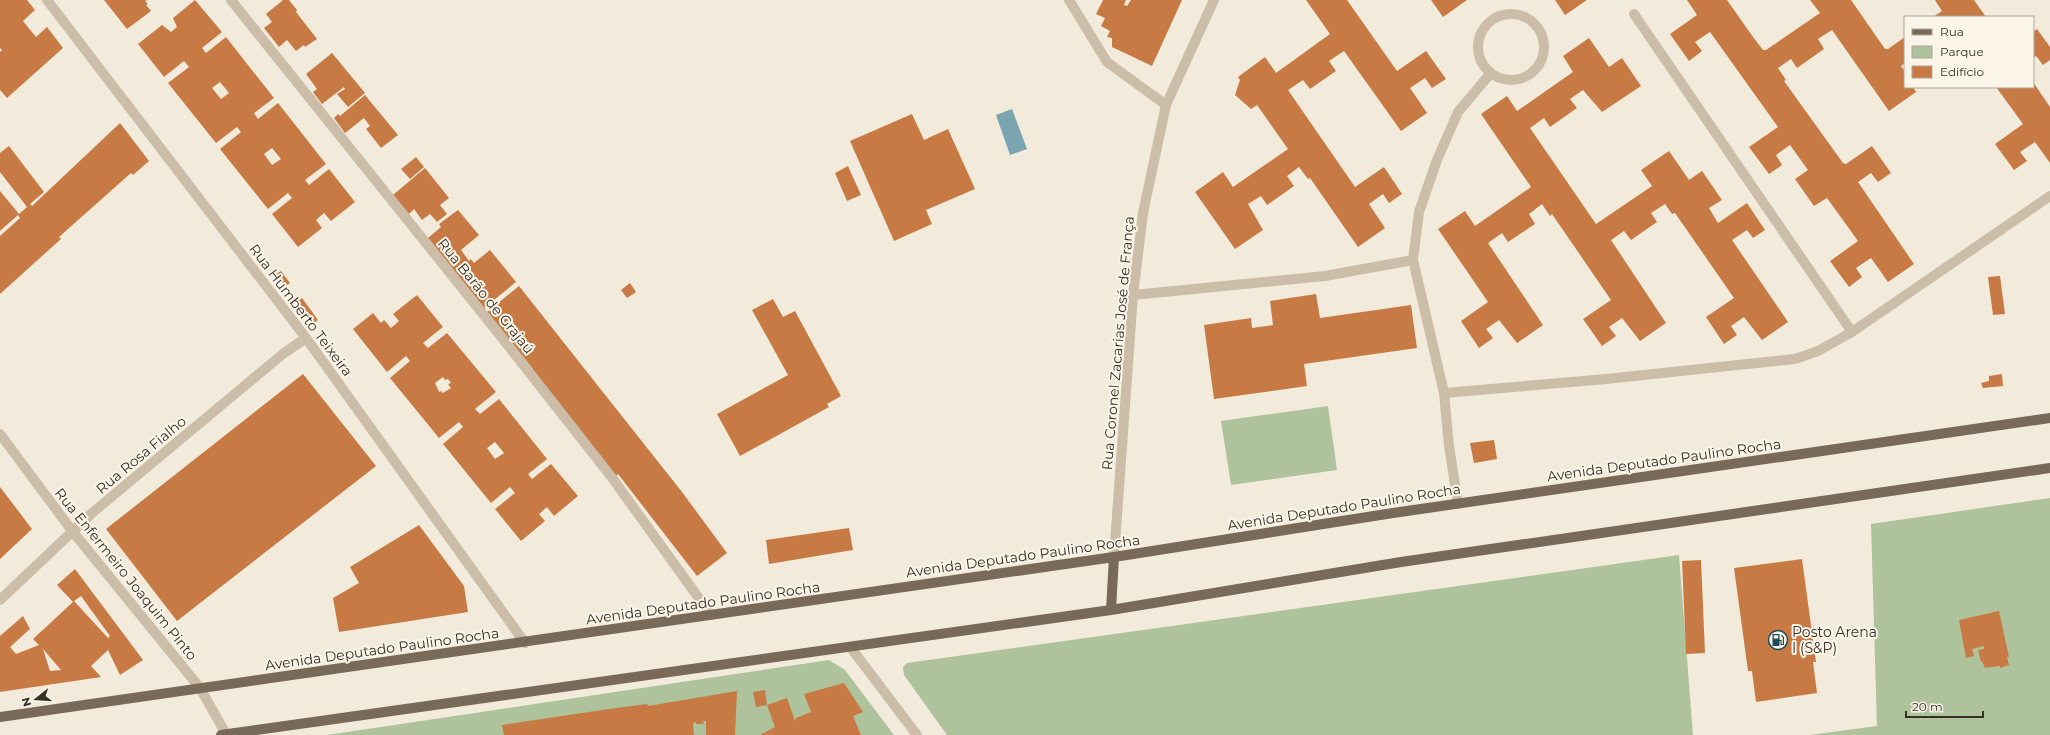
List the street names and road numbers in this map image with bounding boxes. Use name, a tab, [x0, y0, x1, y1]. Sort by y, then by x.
street label: Rua Coronel Zacarias José de França	[1098, 215, 1138, 471]
street label: Rua Barão de Grajaú	[434, 235, 538, 357]
street label: Rua Humberto Teixeira	[245, 240, 357, 380]
street label: Rua Rosa Fialho	[92, 412, 190, 498]
street label: Avenida Deputado Paulino Rocha	[1546, 435, 1782, 485]
street label: Avenida Deputado Paulino Rocha	[1226, 480, 1462, 534]
street label: Rua Enfermeiro Joaquim Pinto	[51, 484, 201, 664]
street label: Avenida Deputado Paulino Rocha	[905, 531, 1141, 581]
street label: Avenida Deputado Paulino Rocha	[585, 578, 821, 628]
street label: Avenida Deputado Paulino Rocha	[264, 624, 500, 674]

